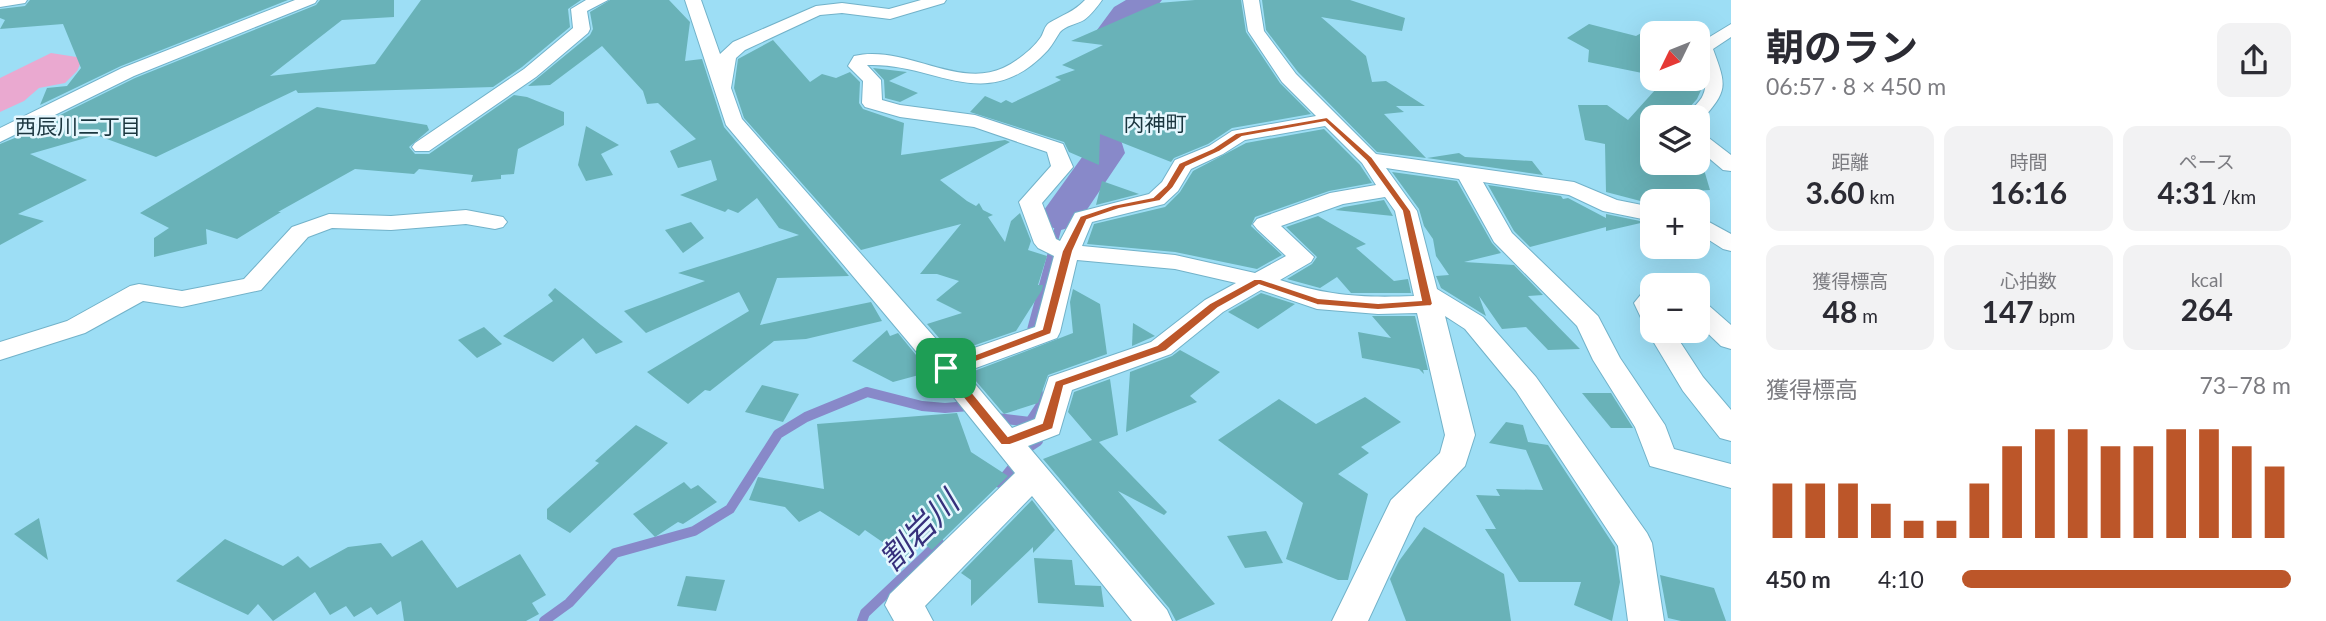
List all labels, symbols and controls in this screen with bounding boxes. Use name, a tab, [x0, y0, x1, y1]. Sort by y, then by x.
north arrow	[1640, 21, 1710, 91]
map controls	[1640, 21, 1710, 343]
text: 朝のラン	[1766, 23, 1918, 69]
button: share	[2217, 23, 2291, 97]
text: 06:57 · 8 × 450 m	[1766, 72, 1946, 100]
button: layers	[1640, 105, 1710, 175]
district label: 内神町	[1124, 110, 1187, 135]
district label: 西辰川二丁目	[15, 113, 141, 138]
text: 距離	[1831, 150, 1869, 173]
text: 時間	[2009, 150, 2048, 173]
text: ペース	[2179, 150, 2235, 173]
text: 3.60	[1805, 174, 1865, 210]
text: 16:16	[1990, 174, 2067, 210]
text: 4:31	[2157, 174, 2217, 210]
text: km	[1865, 185, 1895, 208]
text: /km	[2217, 185, 2256, 208]
button: +	[1640, 189, 1710, 259]
text: kcal	[2191, 268, 2223, 291]
text: 獲得標高	[1812, 269, 1888, 292]
text: 心拍数	[2000, 269, 2057, 292]
button: −	[1640, 273, 1710, 343]
text: 264	[2181, 291, 2233, 327]
text: 48	[1823, 293, 1857, 329]
text: 147	[1982, 293, 2034, 329]
text: m	[1857, 304, 1878, 327]
text: bpm	[2034, 304, 2075, 327]
pin	[916, 338, 976, 398]
icon: arrive	[927, 349, 965, 387]
text: 73–78 m	[2199, 371, 2291, 399]
text: 獲得標高	[1766, 375, 1858, 403]
water label: 割岩川	[870, 480, 968, 578]
text: 450 m	[1766, 565, 1831, 593]
text: 4:10	[1878, 565, 1924, 593]

